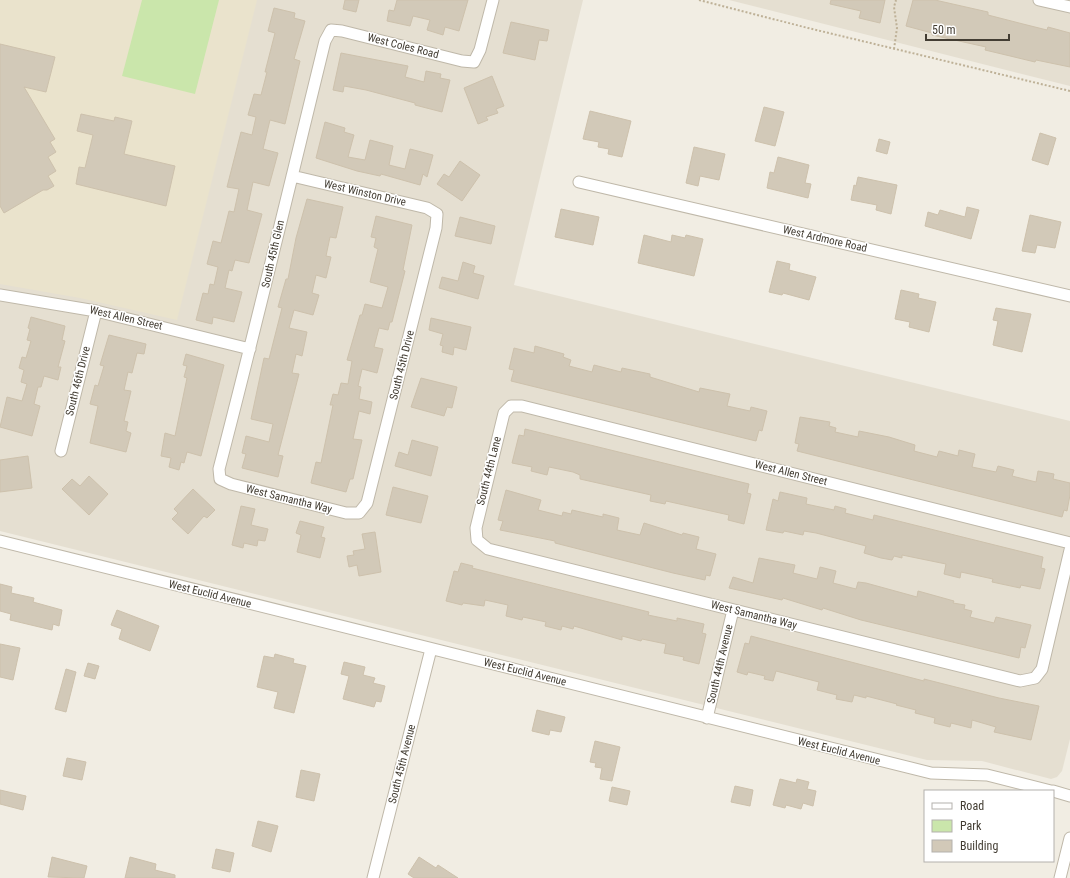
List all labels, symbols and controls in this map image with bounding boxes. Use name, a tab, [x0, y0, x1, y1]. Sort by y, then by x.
scale bar	[926, 16, 1009, 42]
text: 50 m	[932, 23, 956, 37]
street label: West Coles Road	[366, 31, 440, 61]
street label: West Winston Drive	[323, 177, 407, 209]
street label: South 45th Glen	[259, 219, 287, 289]
street label: West Ardmore Road	[782, 223, 868, 255]
street label: West Allen Street	[88, 303, 164, 333]
street label: South 45th Drive	[387, 329, 417, 401]
street label: South 46th Drive	[63, 345, 93, 417]
street label: South 44th Lane	[474, 435, 504, 507]
street label: West Allen Street	[753, 458, 829, 488]
street label: West Samantha Way	[245, 482, 334, 516]
street label: West Euclid Avenue	[167, 577, 253, 611]
street label: West Samantha Way	[710, 598, 799, 632]
street label: South 44th Avenue	[705, 623, 735, 705]
street label: West Euclid Avenue	[482, 655, 568, 689]
street label: South 45th Avenue	[386, 723, 418, 805]
street label: West Euclid Avenue	[796, 734, 882, 768]
legend	[924, 790, 1054, 862]
text: Road	[960, 799, 984, 813]
text: Park	[960, 819, 982, 833]
text: Building	[960, 839, 998, 853]

